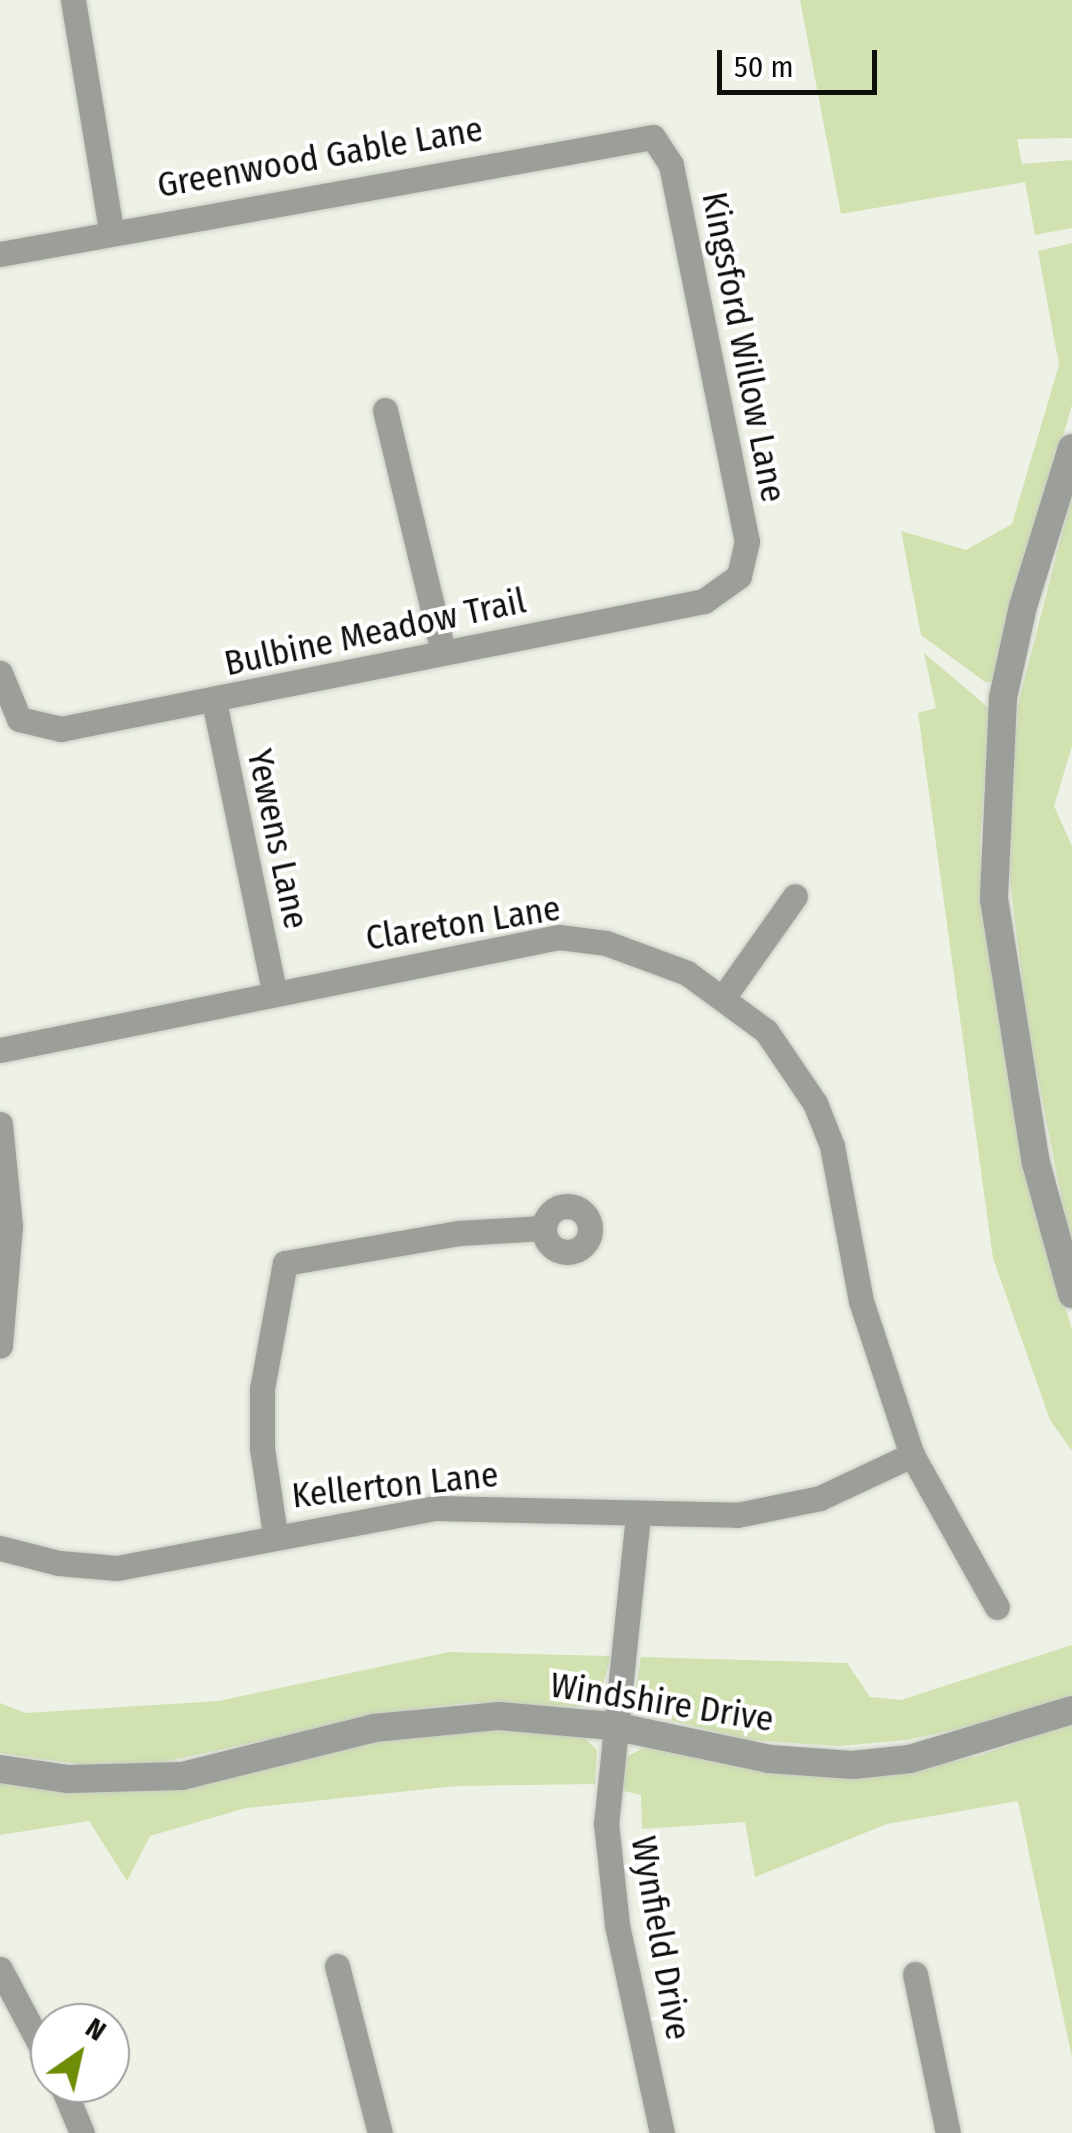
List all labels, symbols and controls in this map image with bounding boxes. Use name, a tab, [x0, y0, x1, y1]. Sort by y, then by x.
scale bar	[722, 30, 882, 92]
text: 50 m	[734, 49, 794, 85]
street label: Greenwood Gable Lane	[154, 108, 486, 206]
street label: Kingsford Willow Lane	[693, 188, 795, 506]
street label: Bulbine Meadow Trail	[221, 580, 529, 684]
street label: Yewens Lane	[238, 745, 318, 933]
street label: Clareton Lane	[363, 887, 563, 959]
street label: Kellerton Lane	[290, 1453, 500, 1517]
street label: Windshire Drive	[547, 1664, 777, 1740]
street label: Wynfield Drive	[622, 1833, 700, 2043]
north arrow	[30, 2003, 130, 2103]
text: N	[80, 2011, 112, 2048]

